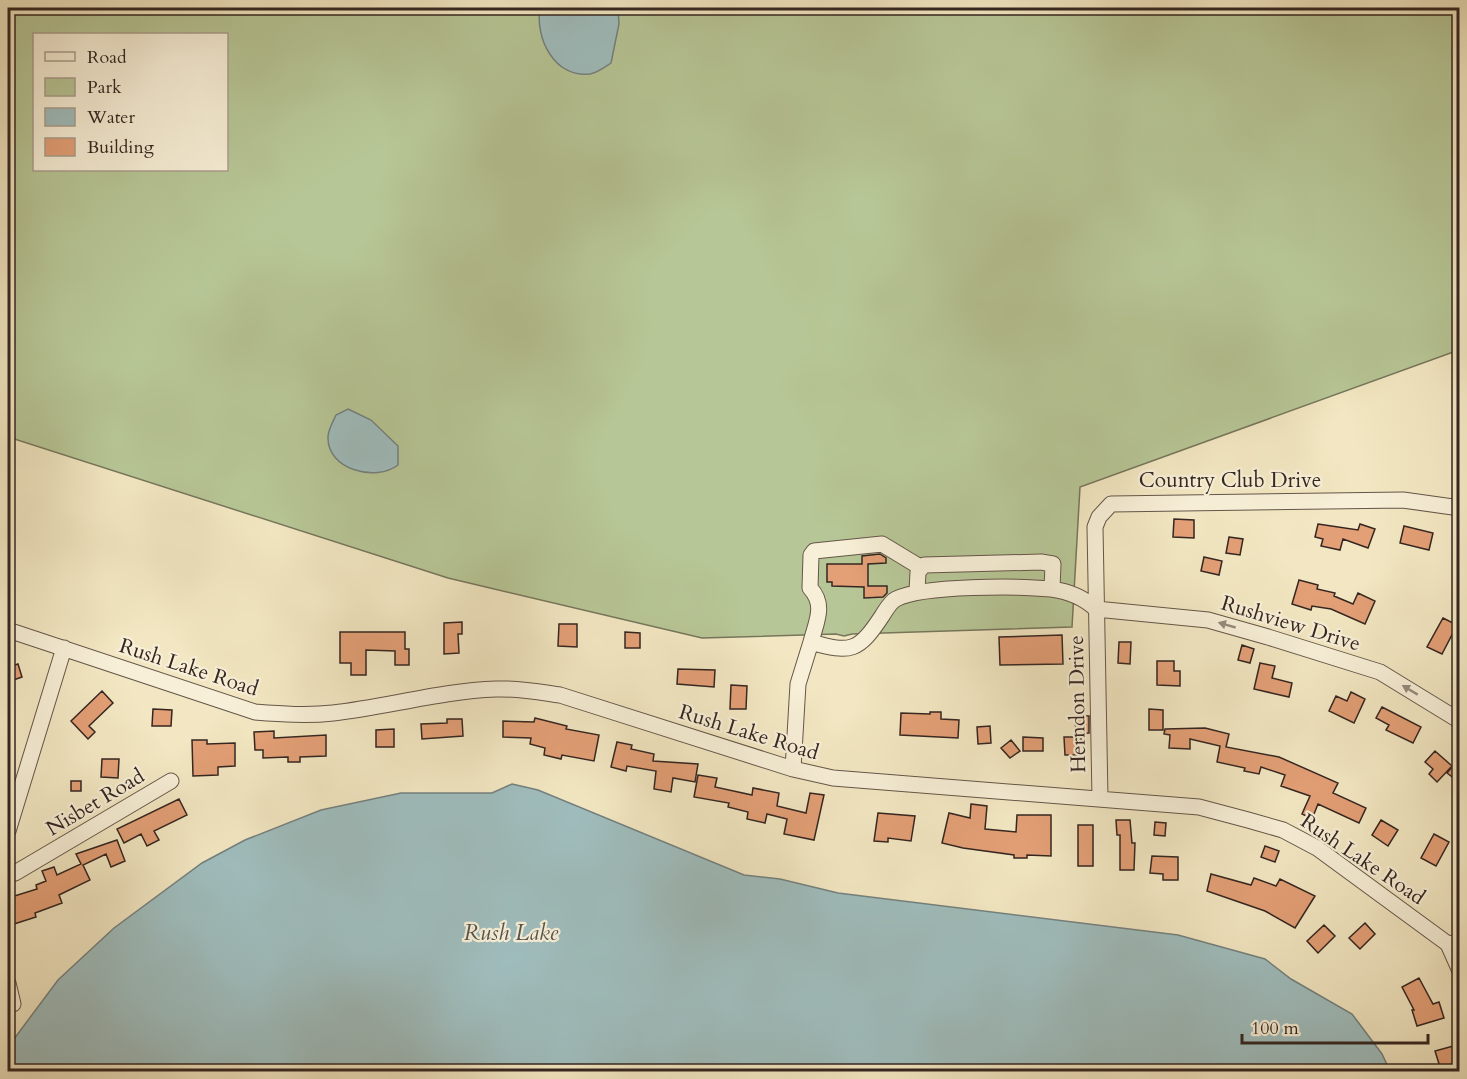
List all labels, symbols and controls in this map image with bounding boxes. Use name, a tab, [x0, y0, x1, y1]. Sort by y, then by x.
legend	[33, 33, 228, 171]
text: Road	[87, 45, 127, 70]
text: Park	[87, 75, 122, 100]
text: Water	[86, 105, 136, 130]
text: Building	[87, 135, 155, 160]
street label: Country Club Drive	[1139, 466, 1321, 495]
street label: Rushview Drive	[1218, 589, 1364, 658]
one-way arrow	[1218, 620, 1236, 629]
street label: Rush Lake Road	[116, 631, 262, 704]
street label: Herndon Drive	[1062, 635, 1093, 773]
one-way arrow	[1402, 684, 1418, 695]
street label: Rush Lake Road	[675, 697, 822, 767]
street label: Nisbet Road	[41, 762, 150, 843]
street label: Rush Lake Road	[1295, 807, 1431, 912]
water label: Rush Lake	[464, 918, 559, 948]
scale bar	[1242, 1007, 1428, 1045]
text: 100 m	[1251, 1016, 1299, 1041]

